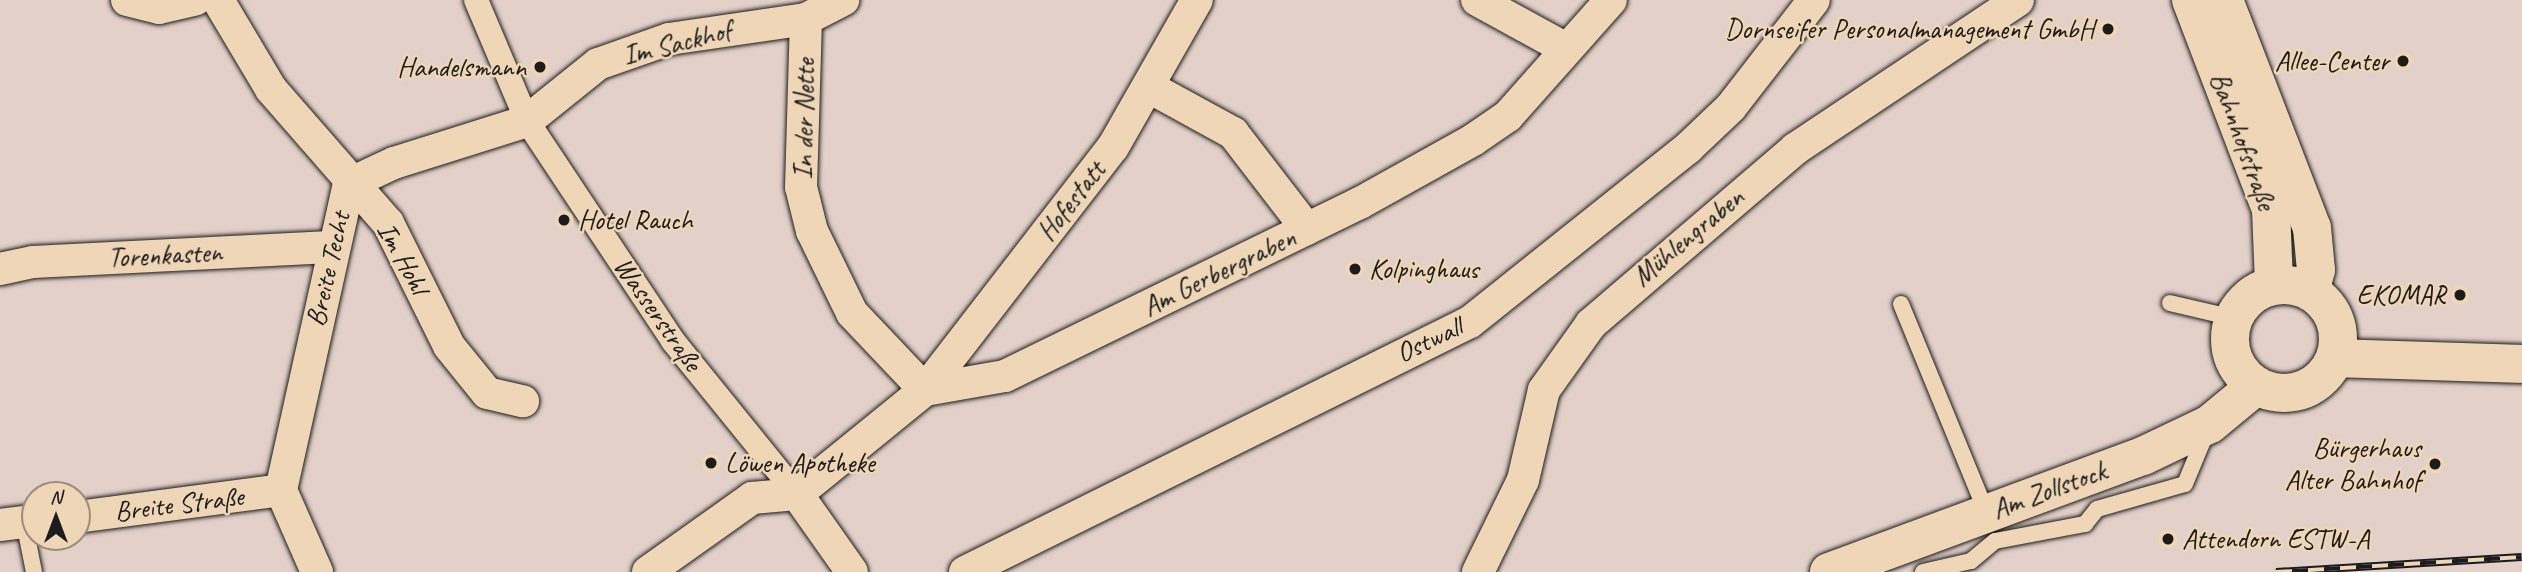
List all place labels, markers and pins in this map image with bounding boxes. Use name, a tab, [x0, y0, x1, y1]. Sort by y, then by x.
place label: Dornseifer Personalmanagement GmbH	[1722, 12, 2094, 46]
marker: Dornseifer Personalmanagement GmbH	[2100, 21, 2116, 37]
place label: Allee-Center	[2275, 44, 2389, 78]
place label: Handelsmann	[397, 50, 526, 84]
marker: Allee-Center	[2395, 53, 2411, 69]
marker: Handelsmann	[532, 59, 548, 75]
place label: Hotel Rauch	[578, 203, 694, 237]
marker: Hotel Rauch	[556, 212, 572, 228]
place label: Kolpinghaus	[1369, 252, 1479, 286]
marker: Kolpinghaus	[1347, 261, 1363, 277]
place label: EKOMAR	[2357, 278, 2446, 312]
marker: EKOMAR	[2452, 287, 2468, 303]
place label: Bürgerhaus Alter Bahnhof	[2284, 431, 2421, 497]
place label: Löwen Apotheke	[725, 446, 875, 480]
marker: Löwen Apotheke	[703, 455, 719, 471]
marker: Bürgerhaus Alter Bahnhof	[2427, 456, 2443, 472]
place label: Attendorn ESTW-A	[2182, 522, 2369, 556]
marker: Attendorn ESTW-A	[2160, 531, 2176, 547]

